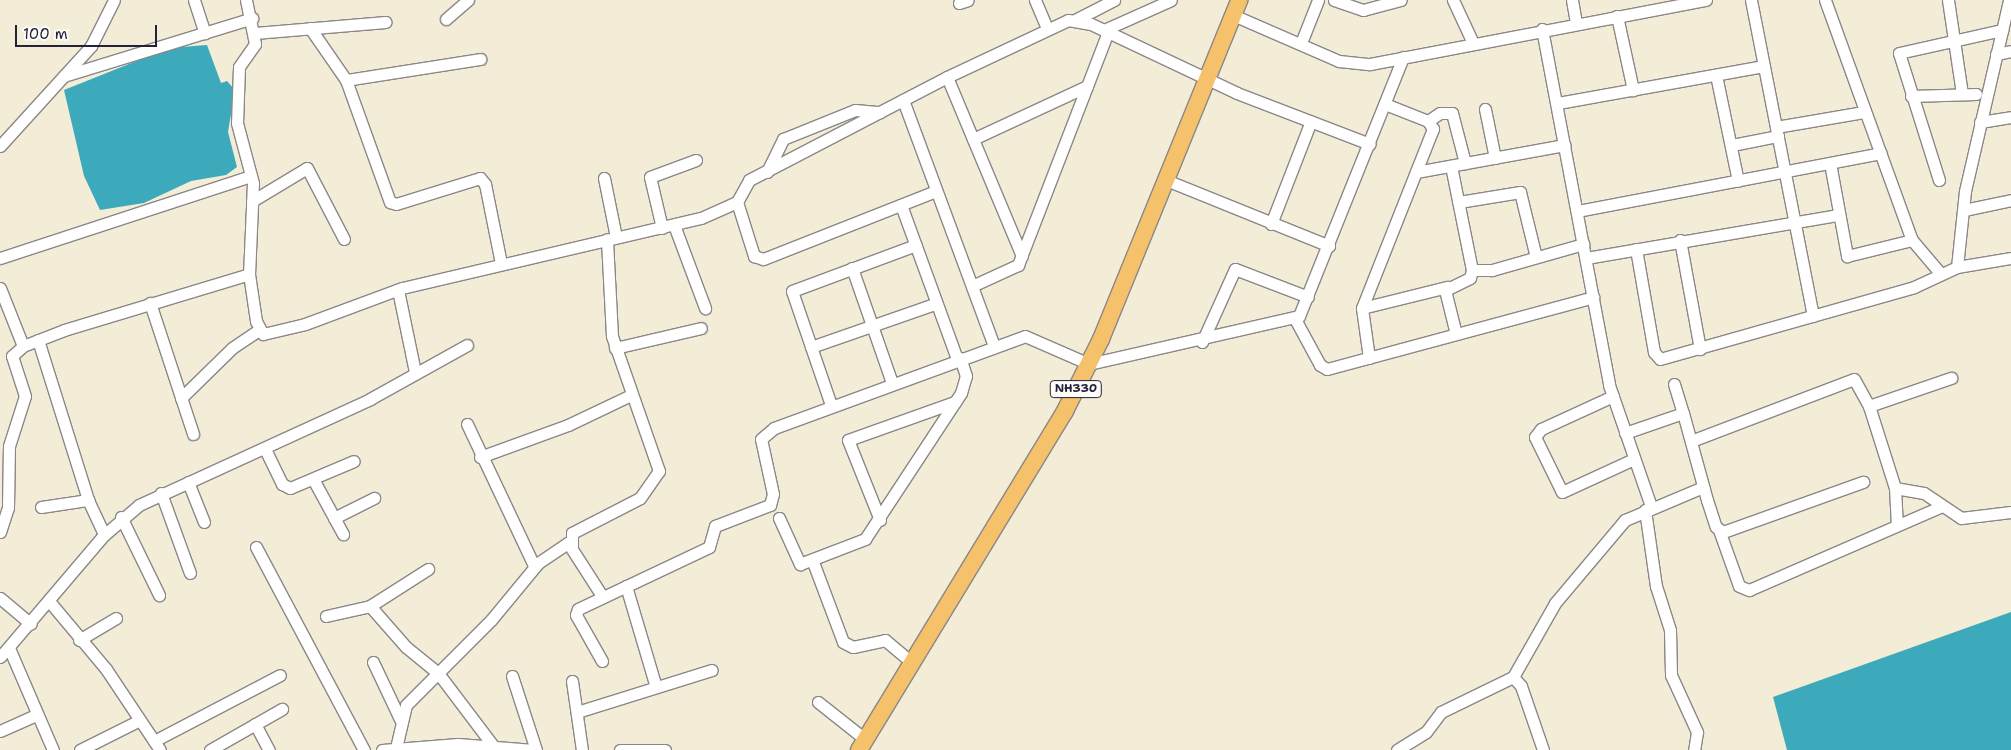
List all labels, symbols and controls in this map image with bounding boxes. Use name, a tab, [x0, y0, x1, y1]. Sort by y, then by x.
scale bar	[18, 15, 160, 47]
text: 100 m	[23, 24, 68, 44]
road number: NH330	[1050, 379, 1102, 398]

